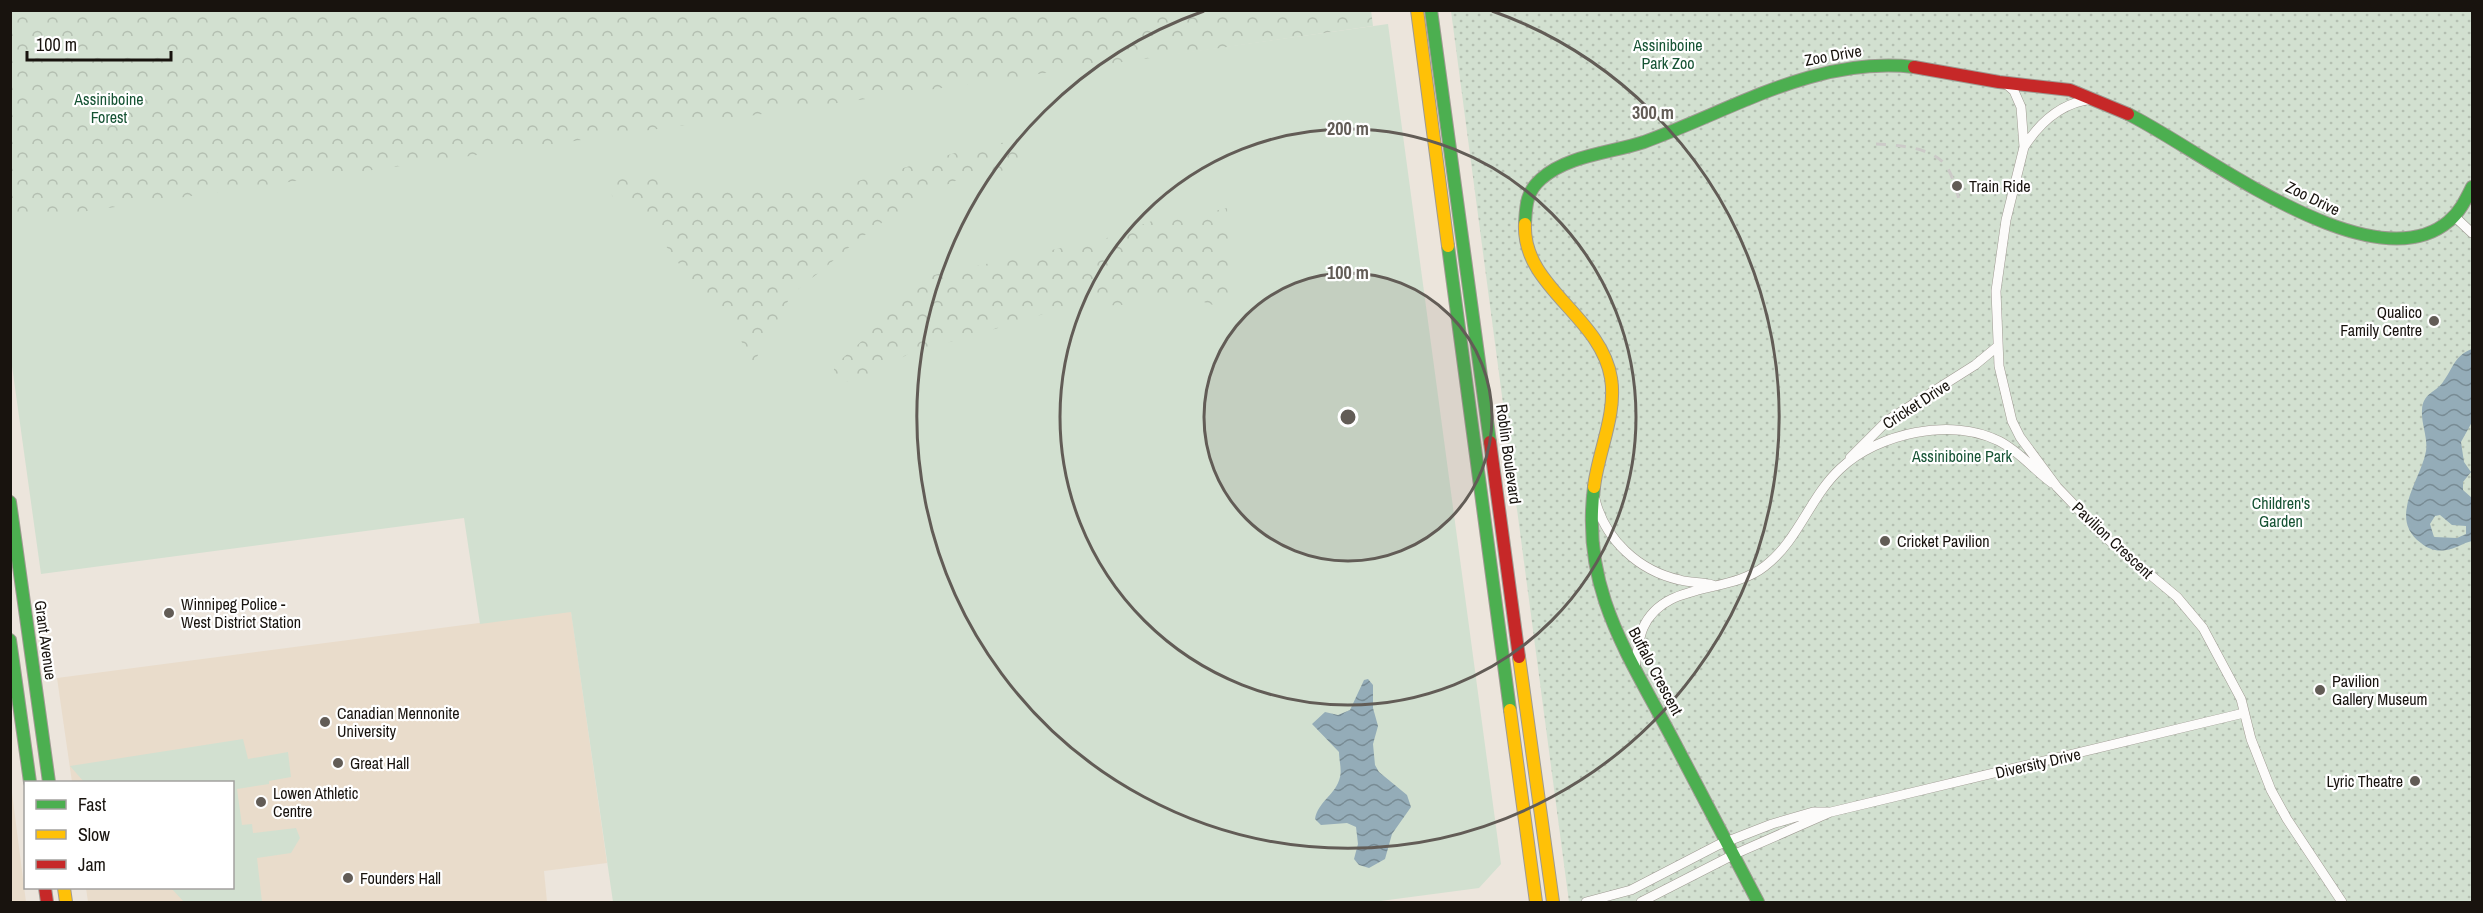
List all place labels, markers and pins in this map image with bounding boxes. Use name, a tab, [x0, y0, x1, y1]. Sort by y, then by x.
place label: Train Ride	[1969, 175, 2031, 197]
marker: Train Ride	[1950, 179, 1964, 193]
place label: Qualico Family Centre	[2340, 301, 2422, 341]
marker: Qualico Family Centre	[2427, 314, 2441, 328]
centre of rings	[1338, 407, 1358, 427]
place label: Cricket Pavilion	[1897, 530, 1990, 552]
marker: Cricket Pavilion	[1878, 534, 1892, 548]
place label: Winnipeg Police - West District Station	[181, 593, 301, 633]
marker: Winnipeg Police - West District Station	[162, 606, 176, 620]
place label: Pavilion Gallery Museum	[2332, 670, 2428, 710]
marker: Pavilion Gallery Museum	[2313, 683, 2327, 697]
place label: Canadian Mennonite University	[337, 702, 460, 742]
marker: Canadian Mennonite University	[318, 715, 332, 729]
place label: Great Hall	[350, 752, 409, 774]
marker: Great Hall	[331, 756, 345, 770]
place label: Lyric Theatre	[2326, 770, 2403, 792]
marker: Lyric Theatre	[2408, 774, 2422, 788]
place label: Lowen Athletic Centre	[273, 782, 359, 822]
marker: Lowen Athletic Centre	[254, 795, 268, 809]
place label: Founders Hall	[360, 867, 441, 889]
marker: Founders Hall	[341, 871, 355, 885]

